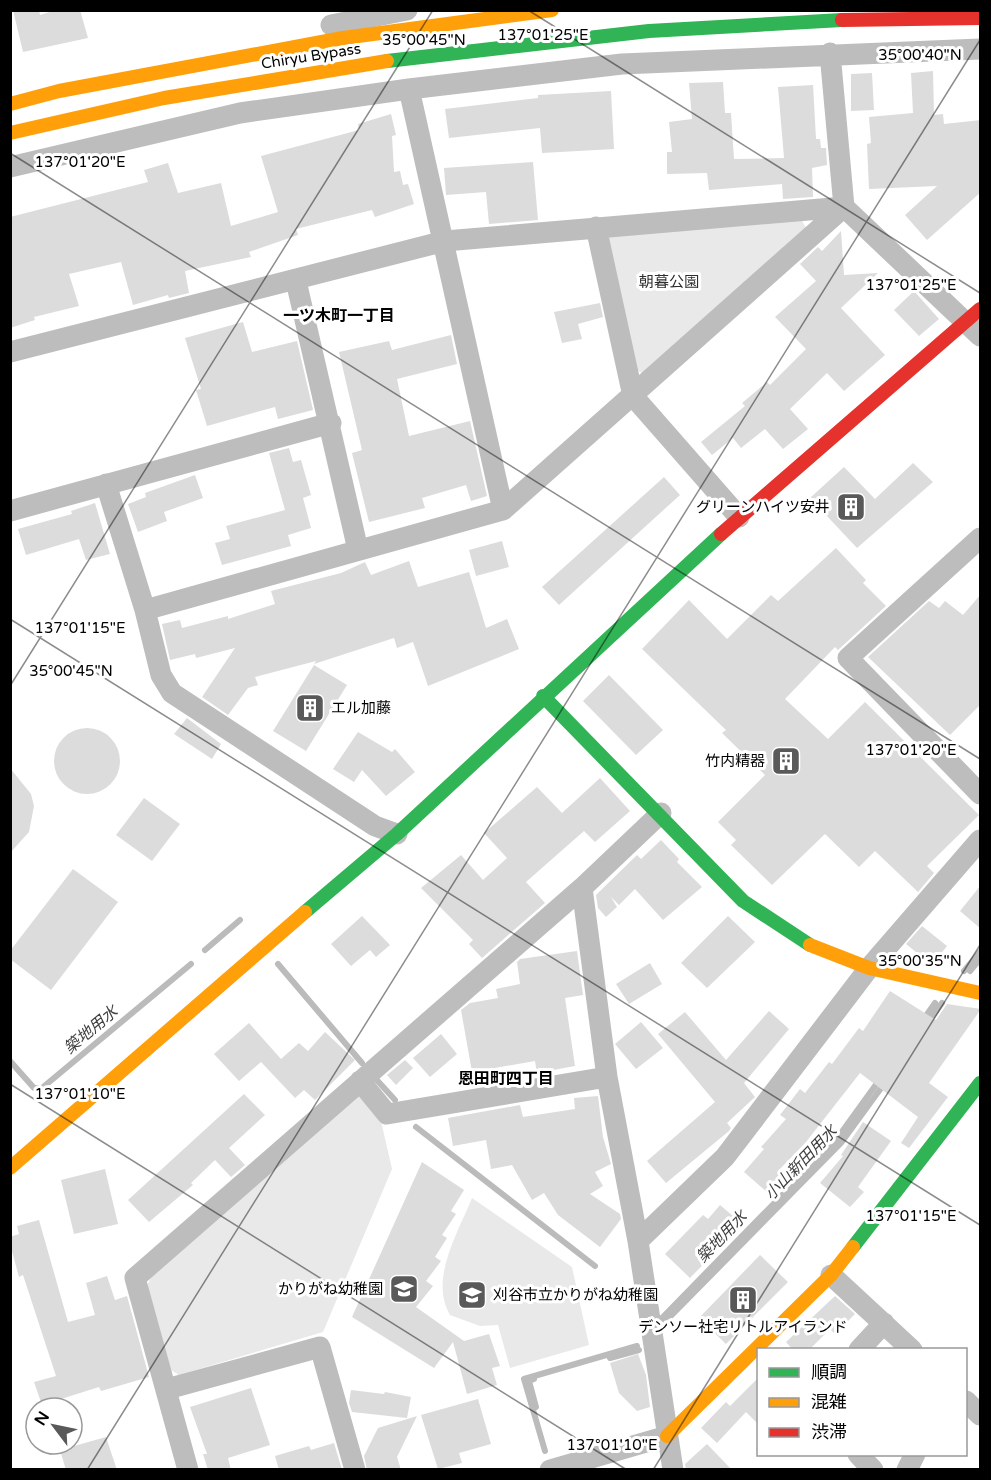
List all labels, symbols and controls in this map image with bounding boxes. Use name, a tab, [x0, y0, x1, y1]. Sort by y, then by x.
text: 137°01'25"E	[498, 26, 588, 44]
text: 35°00'45"N	[382, 31, 466, 49]
street label: Chiryu Bypass	[260, 39, 362, 73]
text: 35°00'40"N	[878, 46, 962, 64]
text: 137°01'20"E	[35, 153, 125, 171]
park label: 朝暮公園	[639, 273, 699, 291]
text: 137°01'25"E	[866, 276, 956, 294]
district label: 一ツ木町一丁目	[283, 306, 395, 326]
building icon: グリーンハイツ安井	[835, 491, 867, 523]
place label: グリーンハイツ安井	[696, 498, 830, 516]
text: 137°01'15"E	[35, 619, 125, 637]
text: 35°00'45"N	[29, 662, 113, 680]
building icon: エル加藤	[294, 692, 326, 724]
place label: エル加藤	[331, 699, 391, 717]
text: 137°01'20"E	[866, 741, 956, 759]
building icon: 竹内精器	[770, 745, 802, 777]
place label: 竹内精器	[705, 752, 765, 770]
text: 35°00'35"N	[878, 952, 962, 970]
water label: 築地用水	[60, 1000, 123, 1058]
district label: 恩田町四丁目	[458, 1069, 554, 1089]
text: 137°01'10"E	[35, 1085, 125, 1103]
water label: 小山新田用水	[760, 1120, 843, 1204]
water label: 築地用水	[693, 1206, 753, 1267]
text: 137°01'15"E	[866, 1207, 956, 1225]
school or university icon: かりがね幼稚園	[388, 1273, 420, 1305]
school or university icon: 刈谷市立かりがね幼稚園	[456, 1279, 488, 1311]
place label: かりがね幼稚園	[278, 1280, 383, 1298]
building icon: デンソー社宅リトルアイランド	[727, 1284, 759, 1316]
place label: 刈谷市立かりがね幼稚園	[493, 1286, 658, 1304]
place label: デンソー社宅リトルアイランド	[638, 1318, 848, 1336]
legend	[757, 1348, 967, 1456]
text: 順調	[811, 1361, 847, 1383]
text: 混雑	[811, 1391, 847, 1413]
north arrow	[24, 1396, 84, 1456]
text: N	[30, 1408, 54, 1429]
text: 渋滞	[811, 1421, 847, 1443]
text: 137°01'10"E	[567, 1436, 657, 1454]

